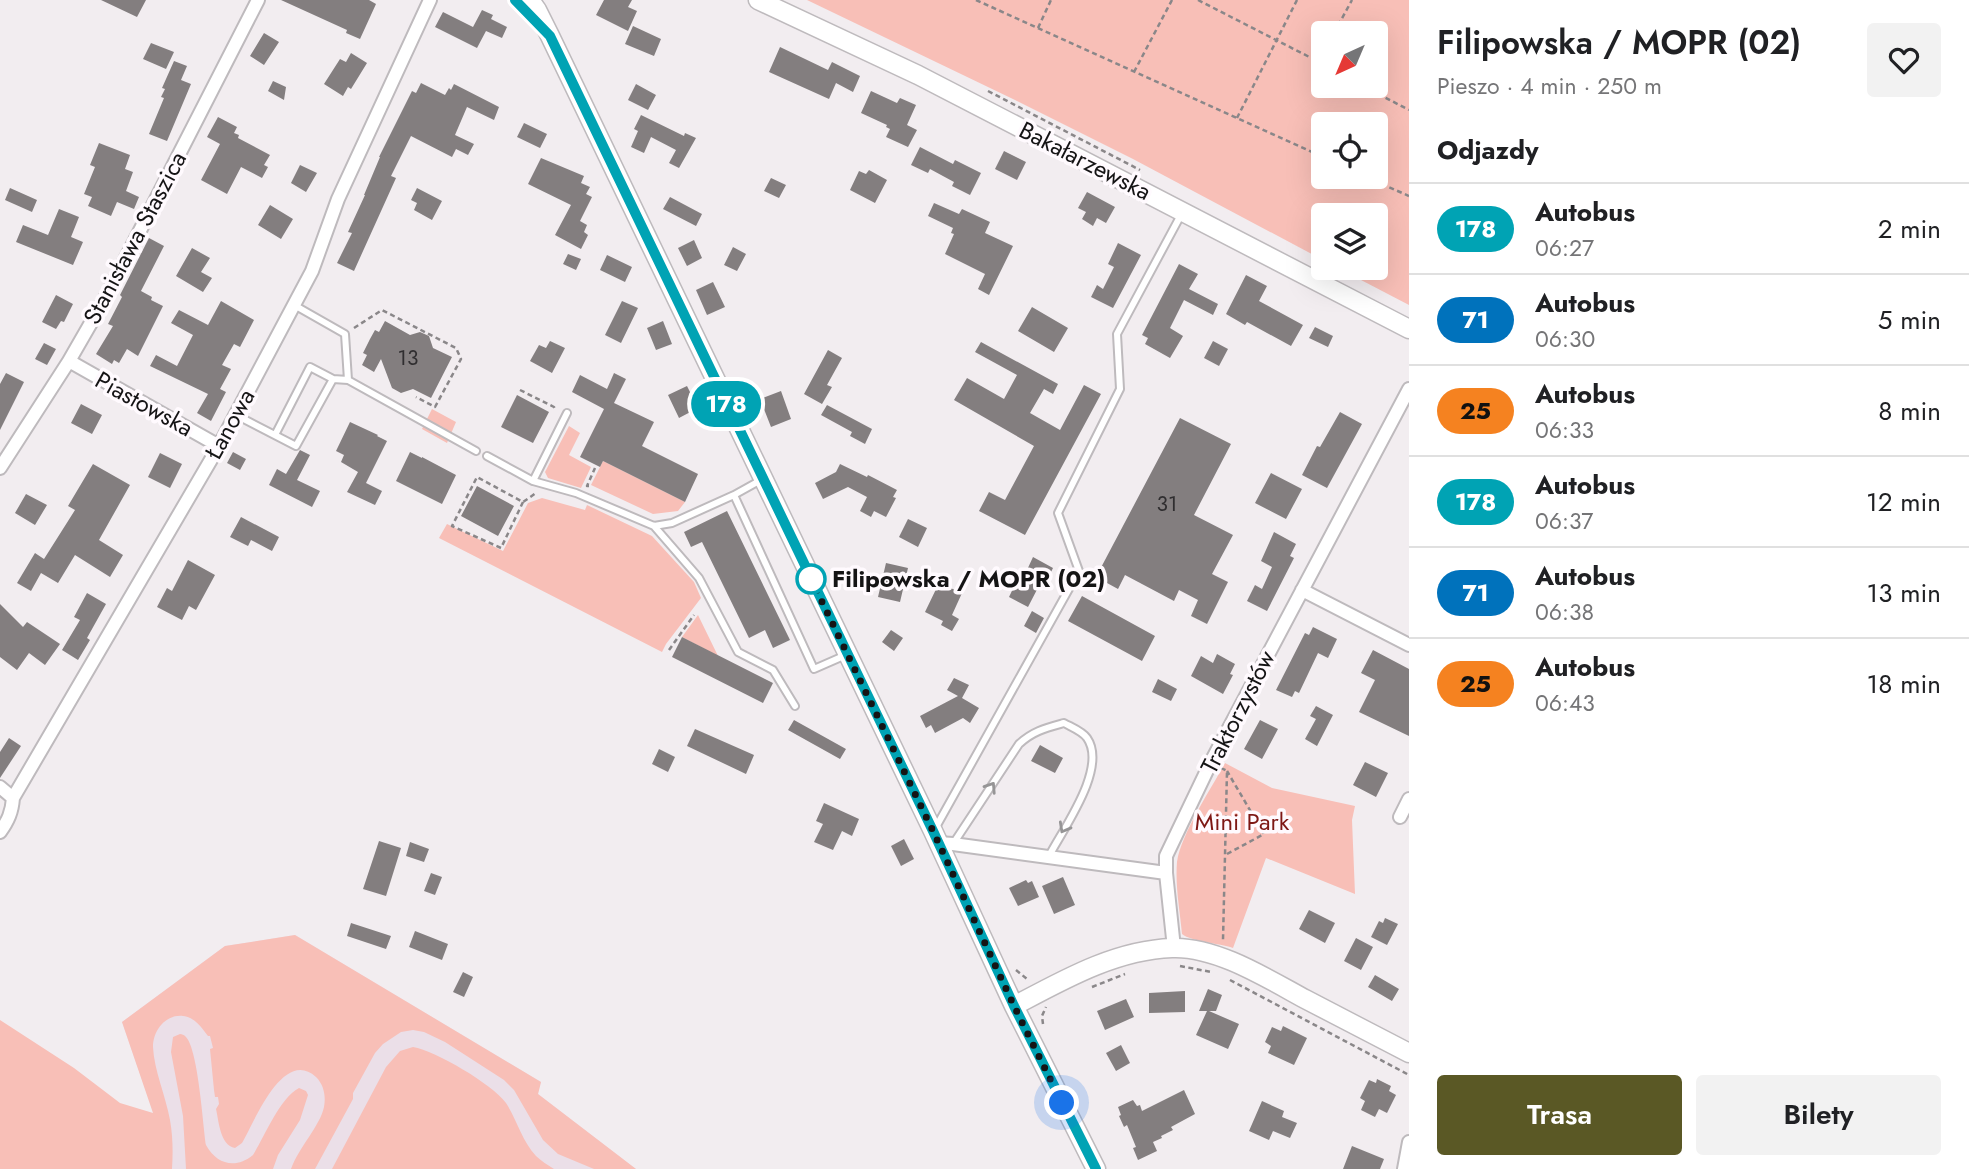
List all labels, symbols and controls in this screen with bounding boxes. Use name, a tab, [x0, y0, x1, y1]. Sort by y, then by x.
text: Filipowska / MOPR (02)	[1437, 19, 1801, 66]
north arrow	[1311, 21, 1388, 98]
map controls	[1311, 21, 1388, 280]
button: heart	[1867, 23, 1941, 97]
text: Pieszo · 4 min · 250 m	[1437, 69, 1662, 103]
street label: Bakałarzewska	[1013, 112, 1157, 209]
button: locate	[1311, 112, 1388, 189]
text: Odjazdy	[1437, 131, 1539, 169]
street label: Stanisława Staszica	[74, 145, 195, 330]
text: Autobus	[1535, 193, 1635, 231]
button: layers	[1311, 203, 1388, 280]
text: 2 min	[1878, 210, 1941, 248]
text: 178	[1455, 211, 1496, 246]
text: 06:27	[1535, 231, 1594, 265]
text: Autobus	[1535, 284, 1635, 322]
text: 5 min	[1878, 301, 1941, 339]
text: 71	[1462, 302, 1489, 337]
text: 06:30	[1535, 322, 1595, 356]
house number: 13	[398, 343, 418, 373]
street label: Piastowska	[89, 362, 200, 445]
text: Autobus	[1535, 375, 1635, 413]
line badge: 178	[686, 381, 766, 427]
street label: Łanowa	[195, 382, 263, 466]
text: 178	[705, 386, 747, 421]
text: 8 min	[1878, 392, 1941, 430]
text: 25	[1460, 393, 1491, 428]
text: 06:33	[1535, 413, 1594, 447]
text: Autobus	[1535, 466, 1635, 504]
text: 12 min	[1866, 483, 1941, 521]
text: 178	[1455, 484, 1496, 519]
house number: 31	[1157, 489, 1177, 519]
text: 06:37	[1535, 504, 1593, 538]
text: Autobus	[1535, 557, 1635, 595]
place label: Filipowska / MOPR (02)	[832, 561, 1105, 596]
marker: Filipowska / MOPR (02)	[796, 564, 826, 594]
text: 13 min	[1867, 574, 1941, 612]
text: 71	[1462, 575, 1489, 610]
text: 06:38	[1535, 595, 1594, 629]
street label: Traktorzystów	[1192, 644, 1284, 779]
text: Autobus	[1535, 648, 1635, 686]
text: 18 min	[1867, 665, 1941, 703]
text: 25	[1460, 666, 1491, 701]
text: 06:43	[1535, 686, 1595, 720]
one-way arrow	[982, 782, 995, 795]
park label: Mini Park	[1195, 804, 1290, 839]
one-way arrow	[1059, 821, 1072, 834]
button: Trasa	[1437, 1075, 1682, 1155]
button: Bilety	[1696, 1075, 1941, 1155]
your location	[1044, 1085, 1079, 1120]

